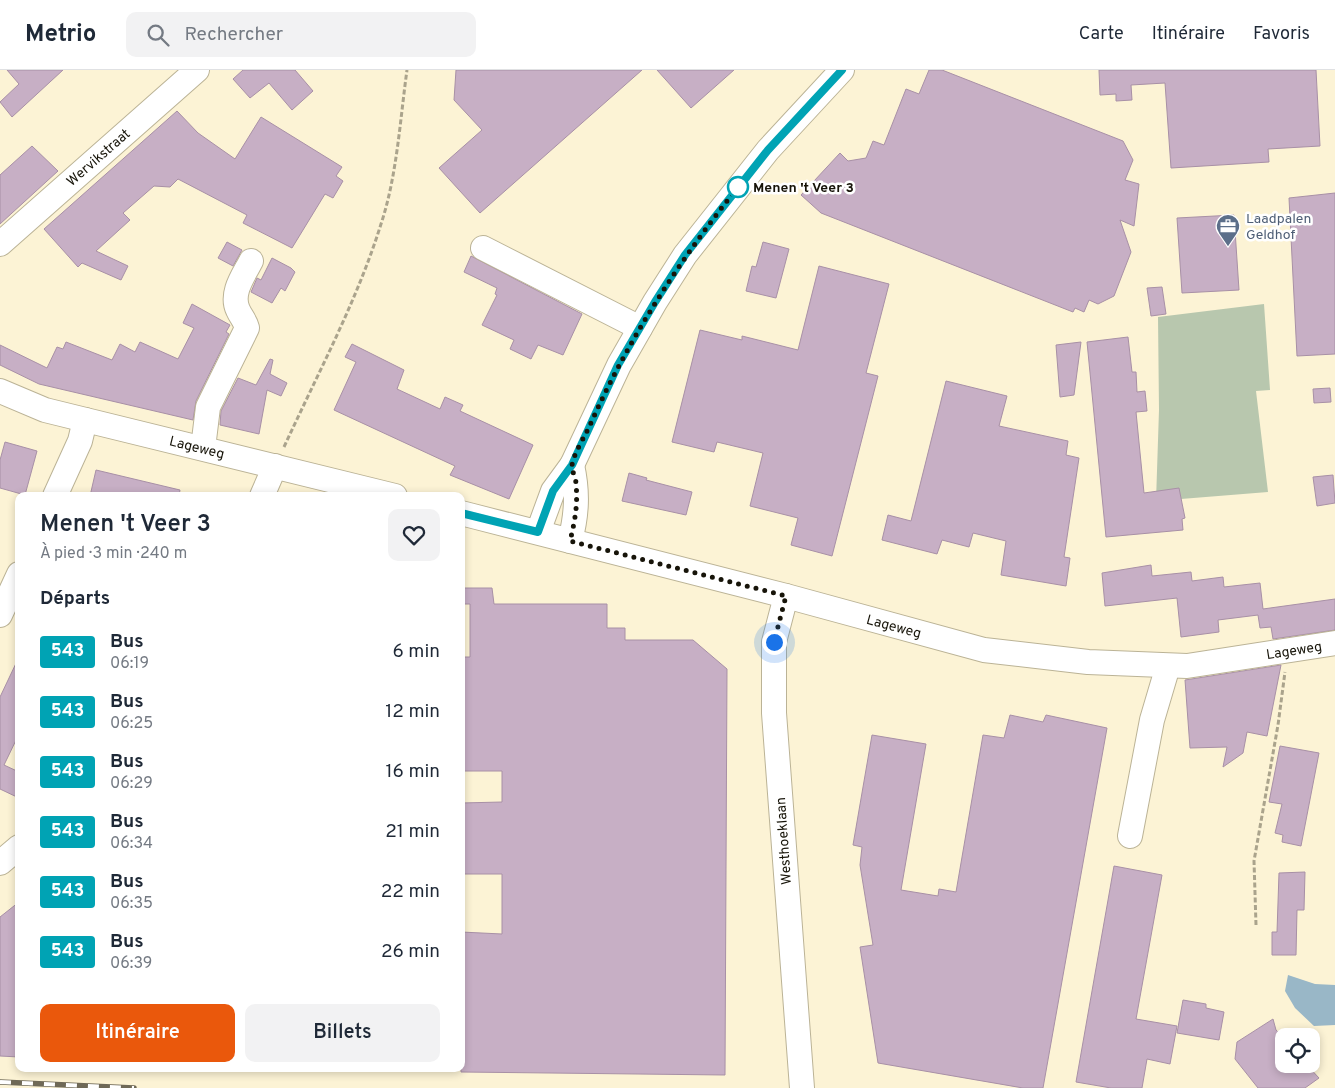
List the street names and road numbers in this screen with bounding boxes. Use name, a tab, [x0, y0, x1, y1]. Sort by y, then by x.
street label: Wervikstraat	[64, 126, 134, 190]
street label: Lageweg	[167, 433, 226, 463]
street label: Lageweg	[864, 612, 923, 643]
street label: Lageweg	[1265, 639, 1323, 664]
street label: Westhoeklaan	[773, 796, 796, 885]

